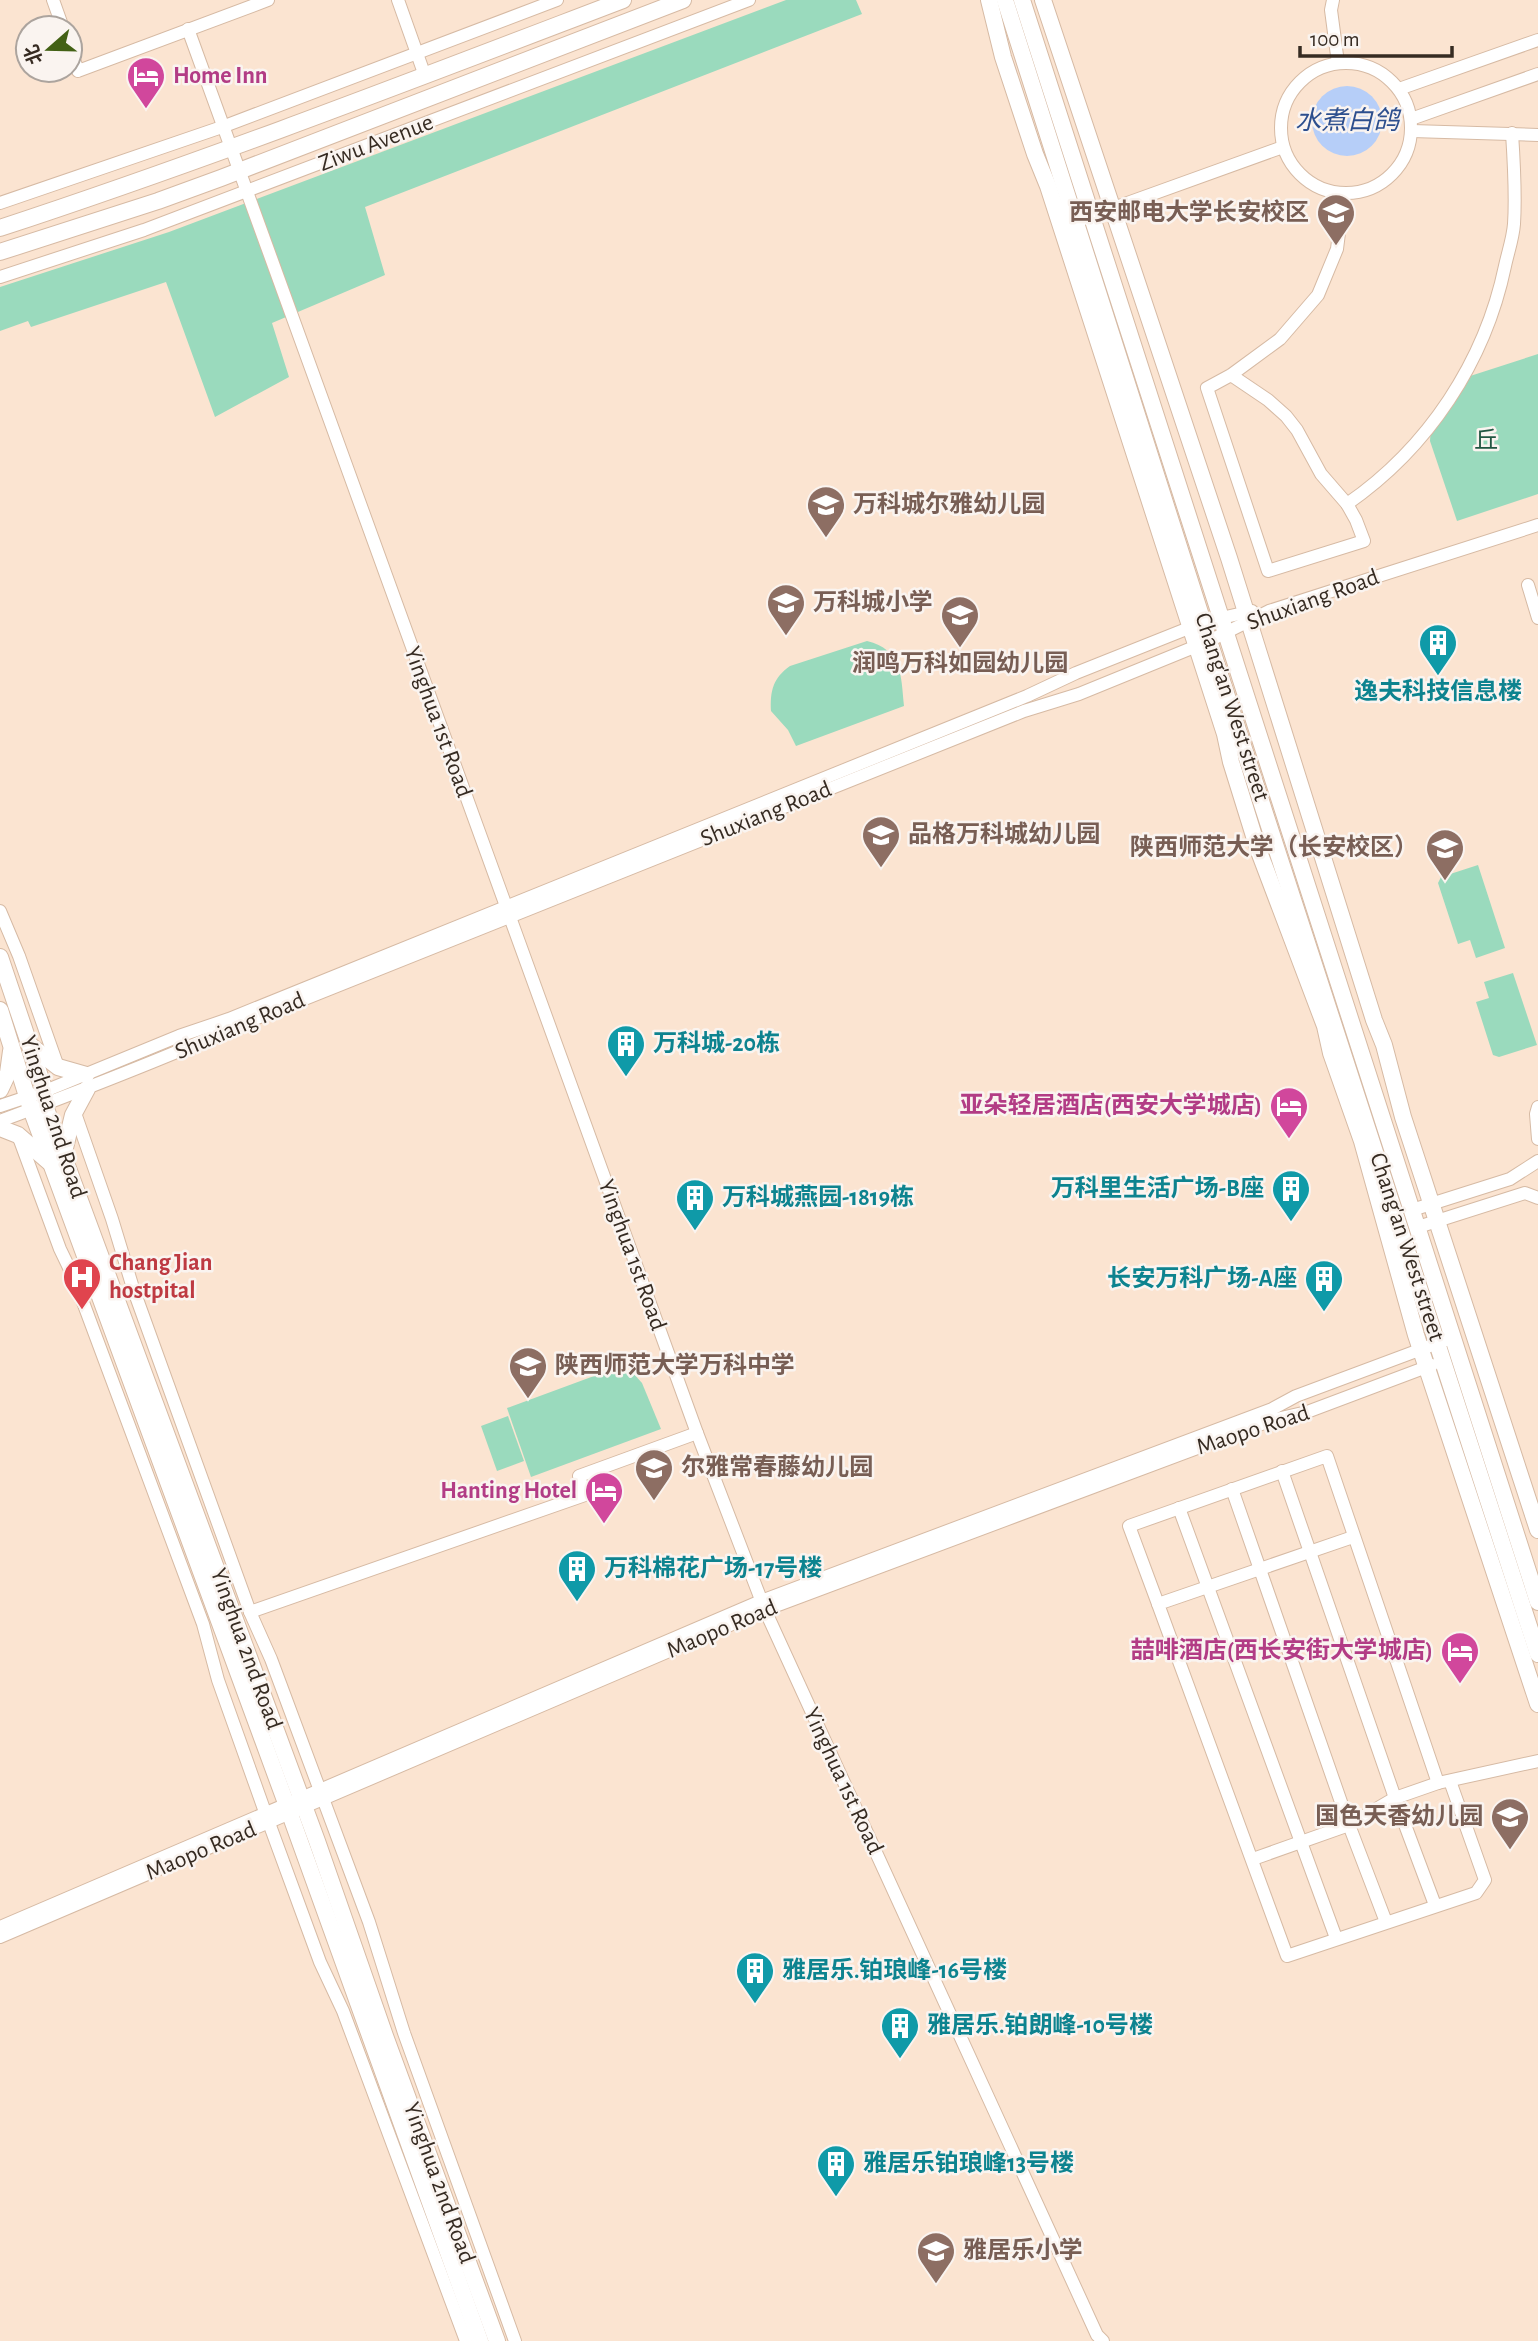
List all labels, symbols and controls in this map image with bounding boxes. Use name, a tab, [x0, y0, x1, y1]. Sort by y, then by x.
north arrow	[14, 14, 84, 84]
scale bar	[1300, 14, 1452, 58]
text: 100 m	[1310, 29, 1360, 50]
text: 北	[21, 42, 47, 67]
hotel icon: Home Inn	[125, 55, 167, 110]
place label: Home Inn	[173, 64, 267, 88]
water label: 水煮白鸽	[1295, 107, 1402, 134]
street label: Ziwu Avenue	[315, 110, 437, 176]
school or university icon: 西安邮电大学长安校区	[1315, 192, 1357, 247]
place label: 西安邮电大学长安校区	[1069, 199, 1309, 225]
park label: 丘	[1474, 428, 1498, 453]
school or university icon: 万科城尔雅幼儿园	[805, 484, 847, 539]
place label: 万科城尔雅幼儿园	[853, 491, 1045, 517]
street label: Shuxiang Road	[1244, 565, 1382, 635]
school or university icon: 万科城小学	[765, 582, 807, 637]
place label: 万科城小学	[813, 589, 933, 615]
school or university icon: 润鸣万科如园幼儿园	[939, 594, 981, 649]
street label: Chang'an West street	[1190, 610, 1274, 804]
building icon: 逸夫科技信息楼	[1417, 622, 1459, 677]
street label: Yinghua 1st Road	[400, 643, 476, 801]
place label: 润鸣万科如园幼儿园	[852, 650, 1068, 676]
place label: 逸夫科技信息楼	[1354, 678, 1522, 704]
street label: Shuxiang Road	[697, 777, 835, 851]
school or university icon: 品格万科城幼儿园	[860, 814, 902, 869]
place label: 品格万科城幼儿园	[908, 821, 1100, 847]
school or university icon: 陕西师范大学（长安校区）	[1424, 827, 1466, 882]
place label: 陕西师范大学（长安校区）	[1130, 834, 1418, 860]
street label: Shuxiang Road	[171, 988, 309, 1064]
building icon: 万科城-20栋	[605, 1023, 647, 1078]
place label: 万科城-20栋	[653, 1030, 780, 1056]
street label: Yinghua 2nd Road	[15, 1033, 91, 1201]
hotel icon: 亚朵轻居酒店(西安大学城店)	[1268, 1085, 1310, 1140]
place label: 亚朵轻居酒店(西安大学城店)	[960, 1092, 1262, 1118]
street label: Chang'an West street	[1365, 1150, 1449, 1344]
building icon: 万科里生活广场-B座	[1270, 1168, 1312, 1223]
place label: 万科里生活广场-B座	[1051, 1175, 1264, 1201]
street label: Yinghua 1st Road	[594, 1176, 670, 1334]
building icon: 万科城燕园-1819栋	[674, 1177, 716, 1232]
place label: 万科城燕园-1819栋	[722, 1184, 914, 1210]
place label: Chang Jian hostpital	[109, 1251, 212, 1303]
hospital icon: Chang Jian hostpital	[61, 1256, 103, 1311]
building icon: 长安万科广场-A座	[1303, 1258, 1345, 1313]
place label: 长安万科广场-A座	[1107, 1265, 1297, 1291]
school or university icon: 陕西师范大学万科中学	[507, 1345, 549, 1400]
place label: 陕西师范大学万科中学	[555, 1352, 795, 1378]
street label: Maopo Road	[1194, 1400, 1312, 1460]
school or university icon: 尔雅常春藤幼儿园	[633, 1447, 675, 1502]
place label: 尔雅常春藤幼儿园	[681, 1454, 873, 1480]
hotel icon: Hanting Hotel	[583, 1470, 625, 1525]
place label: Hanting Hotel	[440, 1479, 577, 1503]
building icon: 万科棉花广场-17号楼	[556, 1548, 598, 1603]
place label: 万科棉花广场-17号楼	[604, 1555, 822, 1581]
street label: Yinghua 2nd Road	[206, 1565, 286, 1733]
street label: Maopo Road	[663, 1595, 781, 1663]
hotel icon: 喆啡酒店(西长安街大学城店)	[1439, 1630, 1481, 1685]
place label: 喆啡酒店(西长安街大学城店)	[1131, 1637, 1433, 1663]
street label: Yinghua 1st Road	[799, 1704, 887, 1858]
school or university icon: 国色天香幼儿园	[1489, 1796, 1531, 1851]
place label: 国色天香幼儿园	[1315, 1803, 1483, 1829]
street label: Maopo Road	[142, 1817, 260, 1885]
building icon: 雅居乐.铂琅峰-16号楼	[734, 1950, 776, 2005]
place label: 雅居乐.铂琅峰-16号楼	[782, 1957, 1007, 1983]
building icon: 雅居乐.铂朗峰-10号楼	[879, 2005, 921, 2060]
place label: 雅居乐.铂朗峰-10号楼	[927, 2012, 1153, 2038]
street label: Yinghua 2nd Road	[399, 2099, 479, 2267]
building icon: 雅居乐铂琅峰13号楼	[815, 2143, 857, 2198]
place label: 雅居乐铂琅峰13号楼	[863, 2150, 1074, 2176]
school or university icon: 雅居乐小学	[915, 2230, 957, 2285]
place label: 雅居乐小学	[963, 2237, 1083, 2263]

